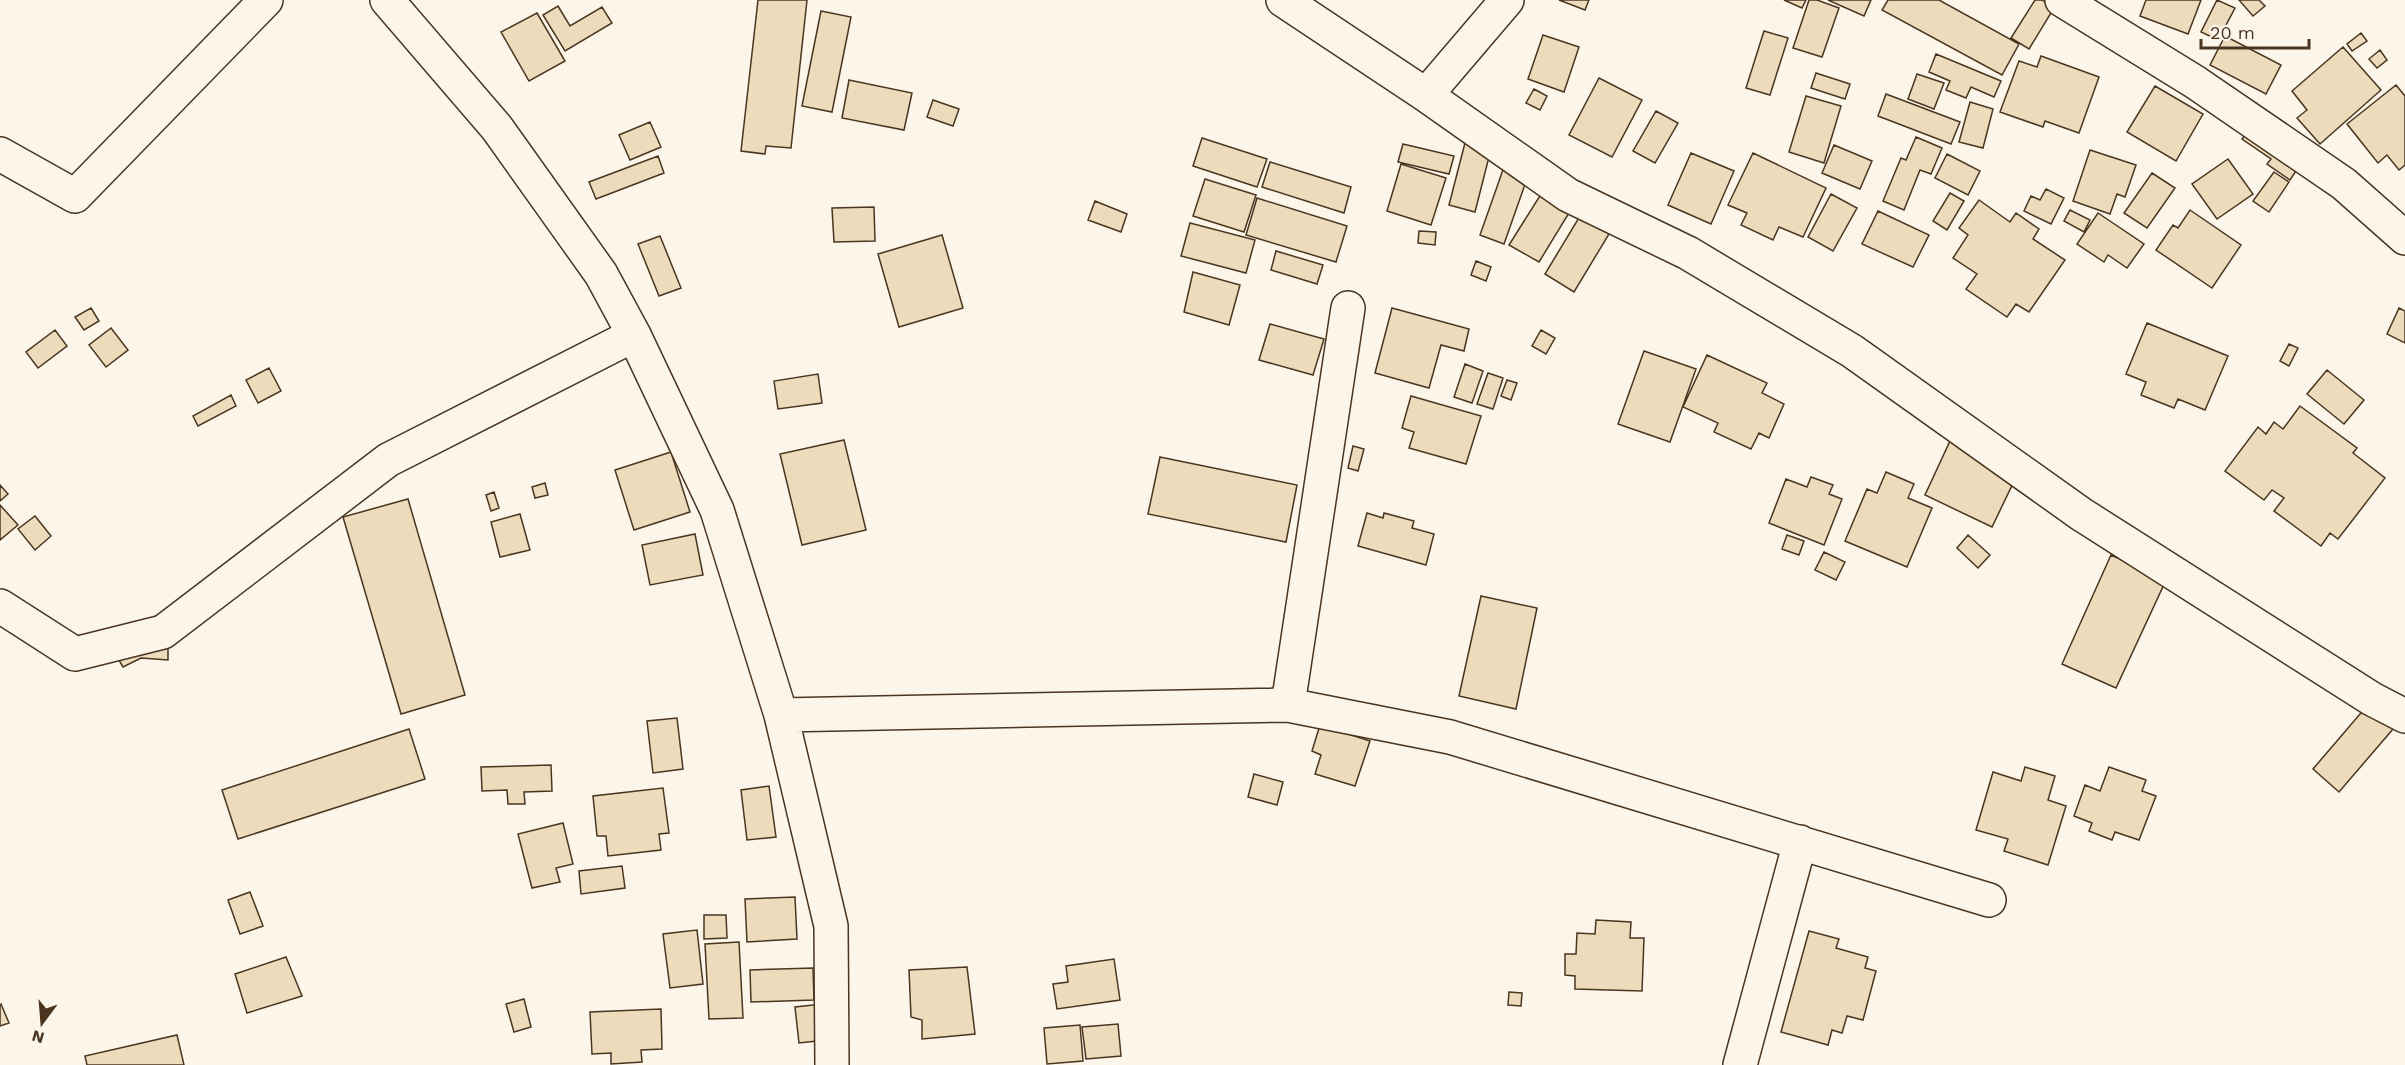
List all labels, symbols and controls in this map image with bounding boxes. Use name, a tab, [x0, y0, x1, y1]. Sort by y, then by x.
scale bar	[2201, 12, 2309, 50]
text: 20 m	[2210, 22, 2255, 43]
north arrow	[12, 993, 72, 1053]
text: N	[30, 1026, 46, 1048]

